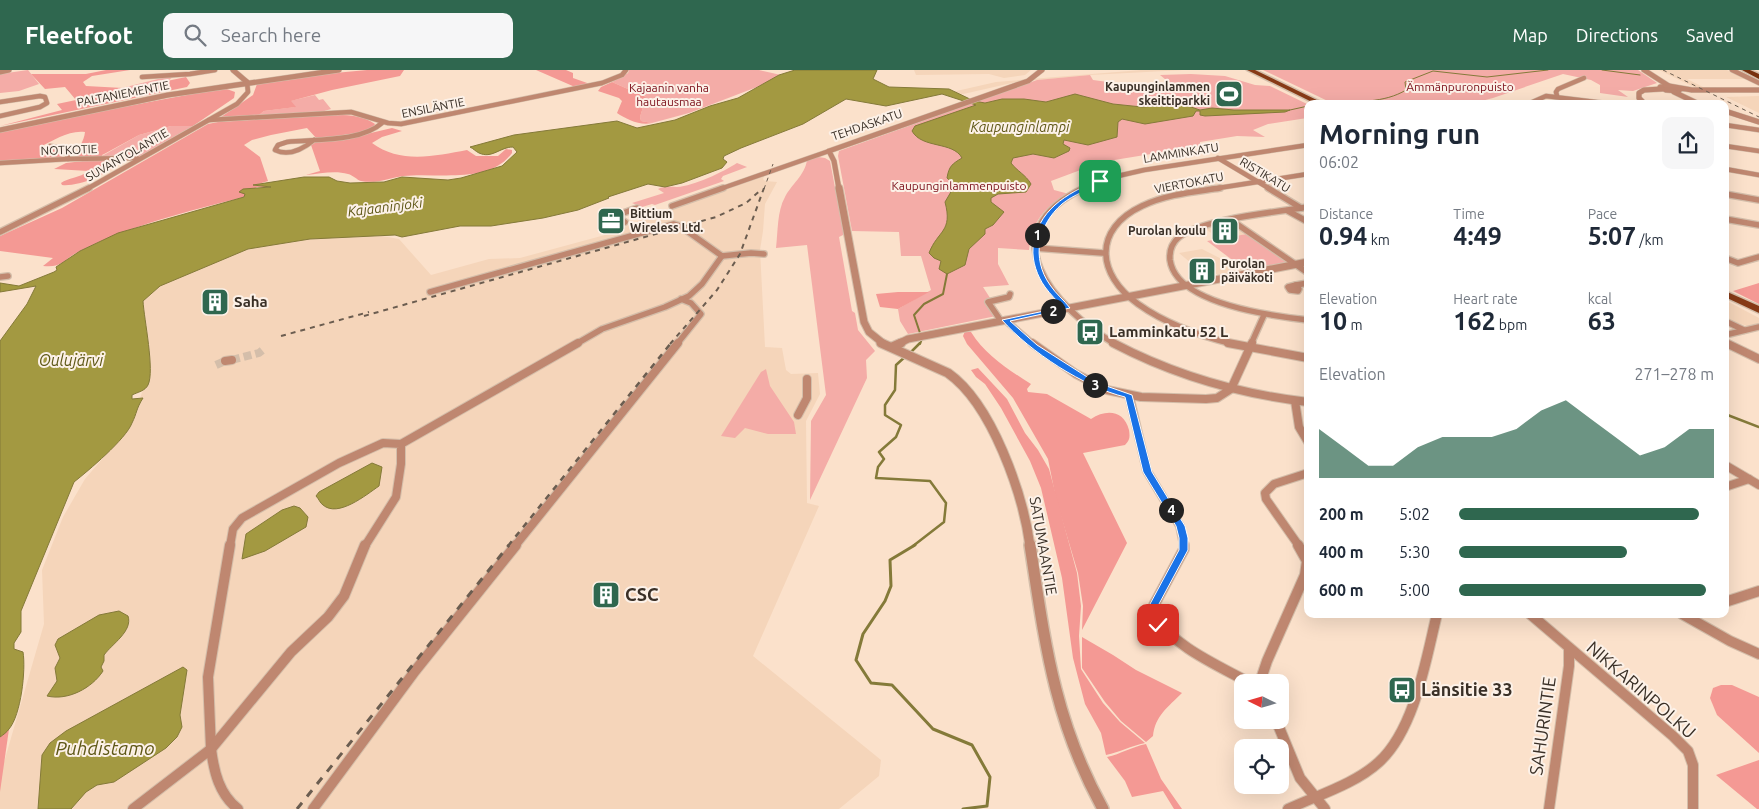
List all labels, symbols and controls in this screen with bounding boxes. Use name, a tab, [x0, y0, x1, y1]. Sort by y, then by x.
search box	[163, 13, 513, 58]
icon: search	[181, 21, 209, 49]
text: Fleetfoot	[25, 22, 133, 49]
text: Search here	[221, 24, 321, 46]
text: Map	[1512, 25, 1548, 45]
text: Directions	[1576, 25, 1658, 45]
text: Saved	[1686, 25, 1734, 45]
street label: PALTANIEMENTIE	[76, 78, 170, 109]
sports icon: Kaupunginlammen skeittiparkki	[1214, 79, 1244, 109]
place label: Kaupunginlammen skeittiparkki	[1105, 80, 1210, 107]
park label: Ämmänpuronpuisto	[1406, 80, 1514, 93]
park label: Kajaanin vanha hautausmaa	[629, 81, 709, 108]
street label: ENSILÄNTIE	[400, 95, 466, 120]
street label: TEHDASKATU	[830, 106, 904, 143]
button: share	[1662, 117, 1714, 169]
text: Morning run	[1319, 118, 1480, 149]
water label: Kaupunginlampi	[971, 119, 1070, 135]
street label: SUVANTOLANTIE	[83, 126, 170, 183]
street label: LAMMINKATU	[1142, 140, 1220, 165]
street label: NOTKOTIE	[40, 142, 98, 157]
text: 06:02	[1319, 153, 1359, 171]
street label: RISTIKATU	[1238, 155, 1293, 195]
pin	[1079, 160, 1121, 202]
icon: arrive	[1086, 167, 1114, 195]
street label: VIERTOKATU	[1153, 169, 1225, 196]
park label: Kaupunginlammenpuisto	[892, 179, 1026, 192]
water label: Kajaaninjoki	[347, 194, 424, 220]
office icon: Bittium Wireless Ltd.	[596, 206, 626, 236]
text: Distance	[1319, 206, 1373, 222]
text: Time	[1453, 206, 1485, 222]
text: Pace	[1588, 206, 1617, 222]
place label: Bittium Wireless Ltd.	[630, 207, 703, 234]
building icon: Purolan koulu	[1210, 216, 1240, 246]
pin: 1	[1024, 222, 1050, 248]
text: 0.94	[1319, 222, 1367, 250]
text: 4:49	[1453, 222, 1502, 250]
text: 5:07	[1588, 222, 1636, 250]
place label: Purolan koulu	[1128, 224, 1206, 237]
text: 1	[1034, 227, 1041, 243]
text: km	[1367, 232, 1390, 248]
text: /km	[1636, 232, 1664, 248]
building icon: Purolan päiväkoti	[1187, 256, 1217, 286]
place label: Purolan päiväkoti	[1221, 257, 1273, 284]
building icon: Saha	[200, 287, 230, 317]
text: Elevation	[1319, 291, 1377, 307]
text: Heart rate	[1453, 291, 1518, 307]
text: kcal	[1588, 291, 1612, 307]
place label: Saha	[234, 293, 268, 310]
pin: 2	[1040, 298, 1066, 324]
text: 2	[1050, 303, 1057, 319]
text: 10	[1319, 307, 1347, 335]
text: 162	[1453, 307, 1496, 335]
text: 63	[1588, 307, 1616, 335]
bus stop icon: Lamminkatu 52 L	[1075, 317, 1105, 347]
text: m	[1347, 317, 1363, 333]
text: bpm	[1496, 317, 1527, 333]
place label: Lamminkatu 52 L	[1109, 323, 1228, 340]
water label: Oulujärvi	[39, 351, 104, 369]
text: Elevation	[1319, 365, 1386, 383]
text: 271–278 m	[1634, 365, 1714, 383]
pin: 3	[1082, 372, 1108, 398]
text: 3	[1092, 377, 1099, 393]
street label: SATUMAANTIE	[1026, 495, 1061, 596]
pin: 4	[1158, 498, 1184, 522]
text: 4	[1168, 502, 1175, 518]
text: 200 m	[1319, 505, 1364, 523]
text: 5:02	[1399, 505, 1430, 523]
text: 400 m	[1319, 543, 1364, 561]
text: 5:30	[1399, 543, 1430, 561]
building icon: CSC	[591, 580, 621, 610]
text: 600 m	[1319, 581, 1364, 599]
text: 5:00	[1399, 581, 1430, 599]
place label: CSC	[625, 584, 659, 604]
pin	[1137, 604, 1179, 646]
icon: check	[1144, 611, 1172, 639]
street label: NIKKARINPOLKU	[1583, 637, 1700, 742]
north arrow	[1234, 674, 1289, 729]
map controls	[1234, 674, 1289, 794]
bus stop icon: Länsitie 33	[1387, 675, 1417, 705]
street label: SAHURINTIE	[1525, 675, 1559, 776]
place label: Länsitie 33	[1421, 679, 1513, 699]
water label: Puhdistamo	[56, 737, 154, 759]
button: locate	[1234, 739, 1289, 794]

